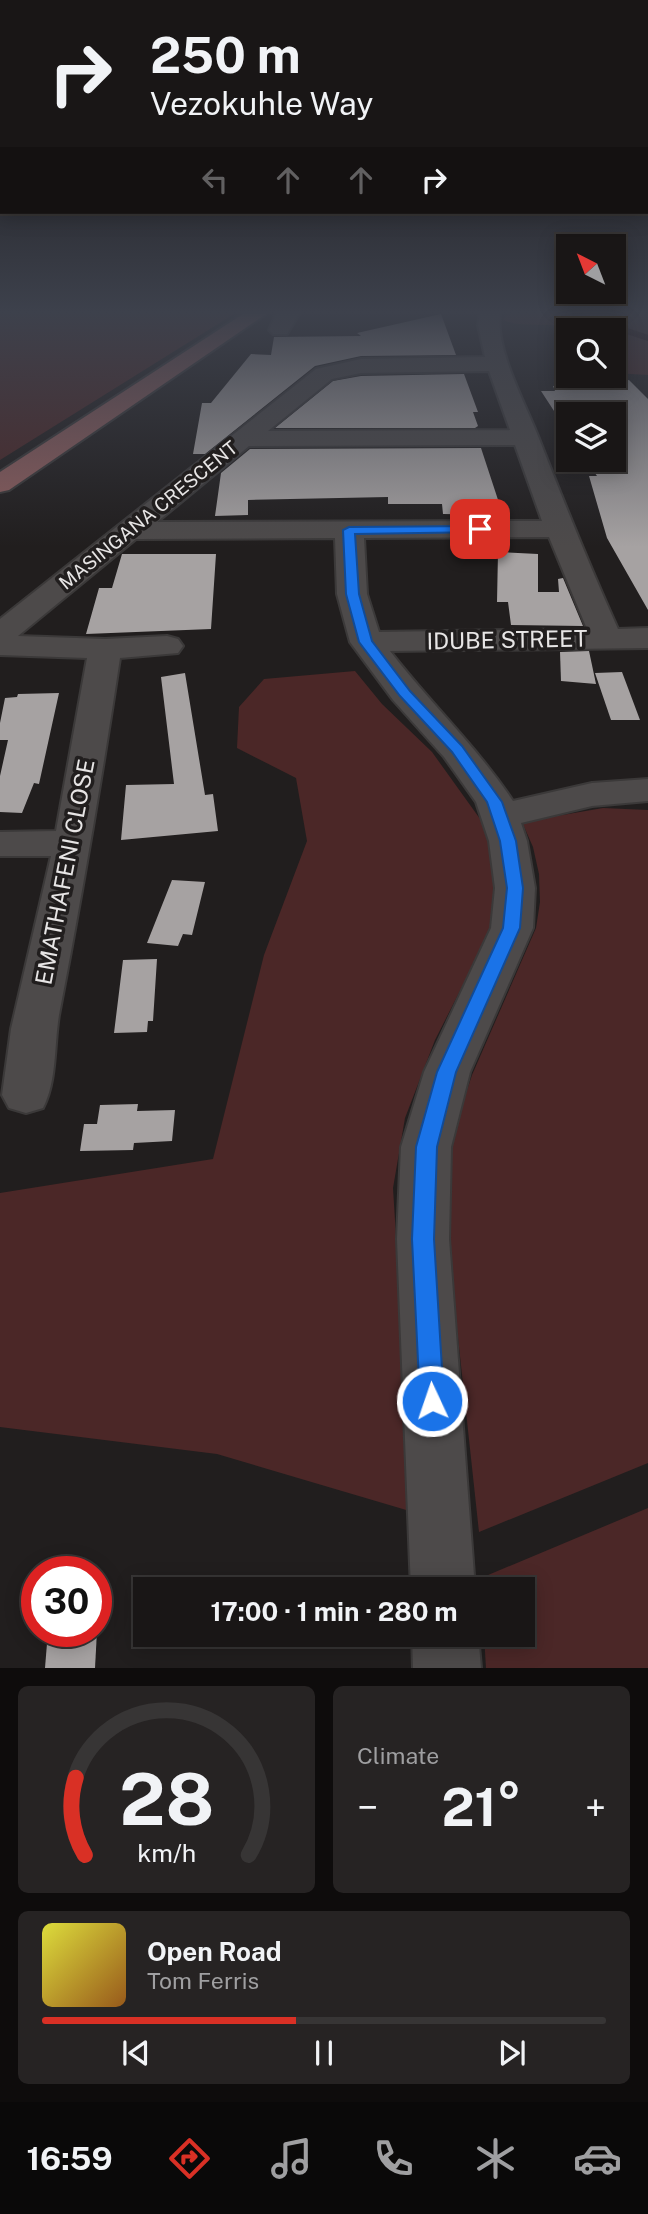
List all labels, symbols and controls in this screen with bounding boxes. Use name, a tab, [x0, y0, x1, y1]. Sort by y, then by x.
text: 250 m	[150, 26, 301, 84]
icon: right	[35, 28, 126, 119]
text: Vezokuhle Way	[150, 85, 373, 122]
icon: left	[196, 161, 234, 199]
icon: ahead	[269, 161, 307, 199]
icon: ahead	[342, 161, 380, 199]
icon: right	[415, 161, 453, 199]
north arrow	[556, 234, 626, 304]
map controls	[556, 234, 626, 472]
button: search	[556, 318, 626, 388]
button: layers	[556, 402, 626, 472]
street label: MASINGANA CRESCENT	[54, 436, 242, 594]
pin	[450, 499, 510, 559]
icon: arrive	[461, 510, 499, 548]
street label: IDUBE STREET	[426, 625, 588, 654]
street label: EMATHAFENI CLOSE	[29, 757, 100, 987]
position arrow	[395, 1364, 469, 1438]
speed limit sign: 30	[21, 1556, 112, 1647]
text: 17:00 · 1 min · 280 m	[210, 1596, 458, 1627]
text: Climate	[357, 1742, 439, 1769]
text: 28	[119, 1757, 214, 1842]
text: 21°	[442, 1777, 521, 1838]
text: −	[357, 1785, 378, 1830]
text: +	[585, 1785, 606, 1830]
text: km/h	[137, 1838, 196, 1868]
text: Open Road	[147, 1936, 282, 1967]
text: Tom Ferris	[147, 1967, 259, 1994]
icon: previous	[117, 2034, 155, 2072]
icon: pause	[305, 2034, 343, 2072]
icon: next	[493, 2034, 531, 2072]
icon: directions	[165, 2134, 214, 2183]
icon: music	[267, 2134, 316, 2183]
icon: phone	[369, 2134, 418, 2183]
icon: climate	[471, 2134, 520, 2183]
icon: car	[573, 2134, 622, 2183]
text: 16:59	[26, 2140, 113, 2177]

